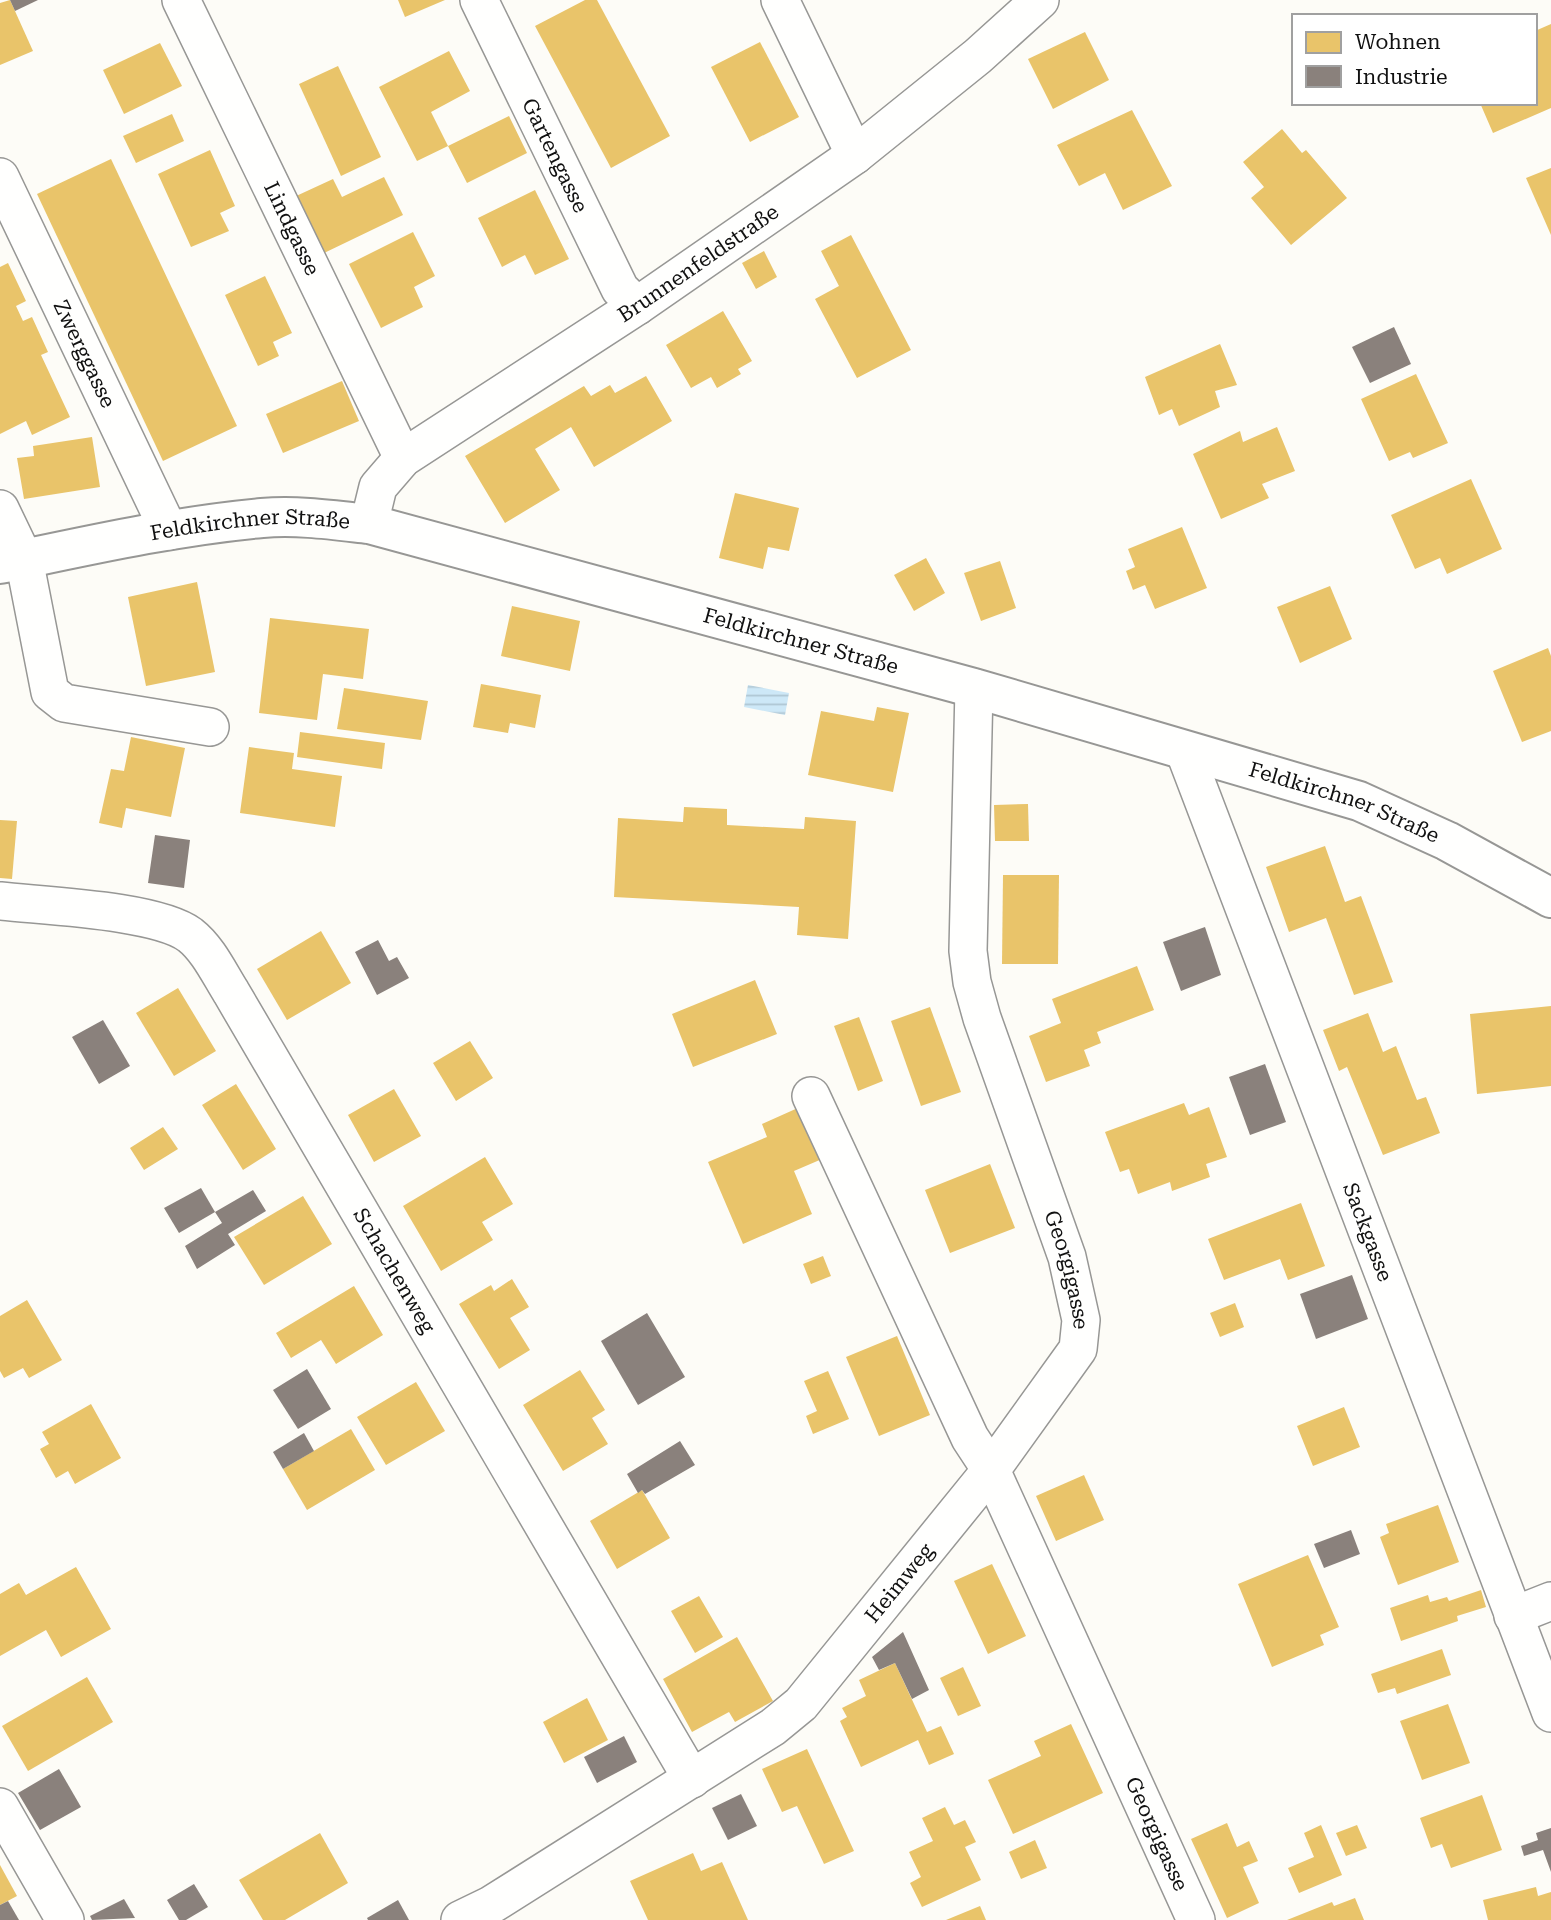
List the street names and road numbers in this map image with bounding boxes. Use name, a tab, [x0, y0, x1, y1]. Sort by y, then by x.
street label: Gartengasse	[517, 94, 593, 216]
street label: Lindgasse	[259, 178, 325, 279]
street label: Brunnenfeldstraße	[613, 200, 783, 327]
street label: Zwerggasse	[49, 296, 120, 412]
street label: Feldkirchner Straße	[148, 505, 351, 545]
street label: Feldkirchner Straße	[701, 603, 901, 679]
street label: Feldkirchner Straße	[1246, 757, 1443, 848]
street label: Sackgasse	[1338, 1180, 1397, 1285]
street label: Schachenweg	[348, 1204, 440, 1337]
street label: Georgigasse	[1039, 1207, 1093, 1331]
street label: Heimweg	[860, 1539, 938, 1627]
street label: Georgigasse	[1120, 1773, 1193, 1895]

